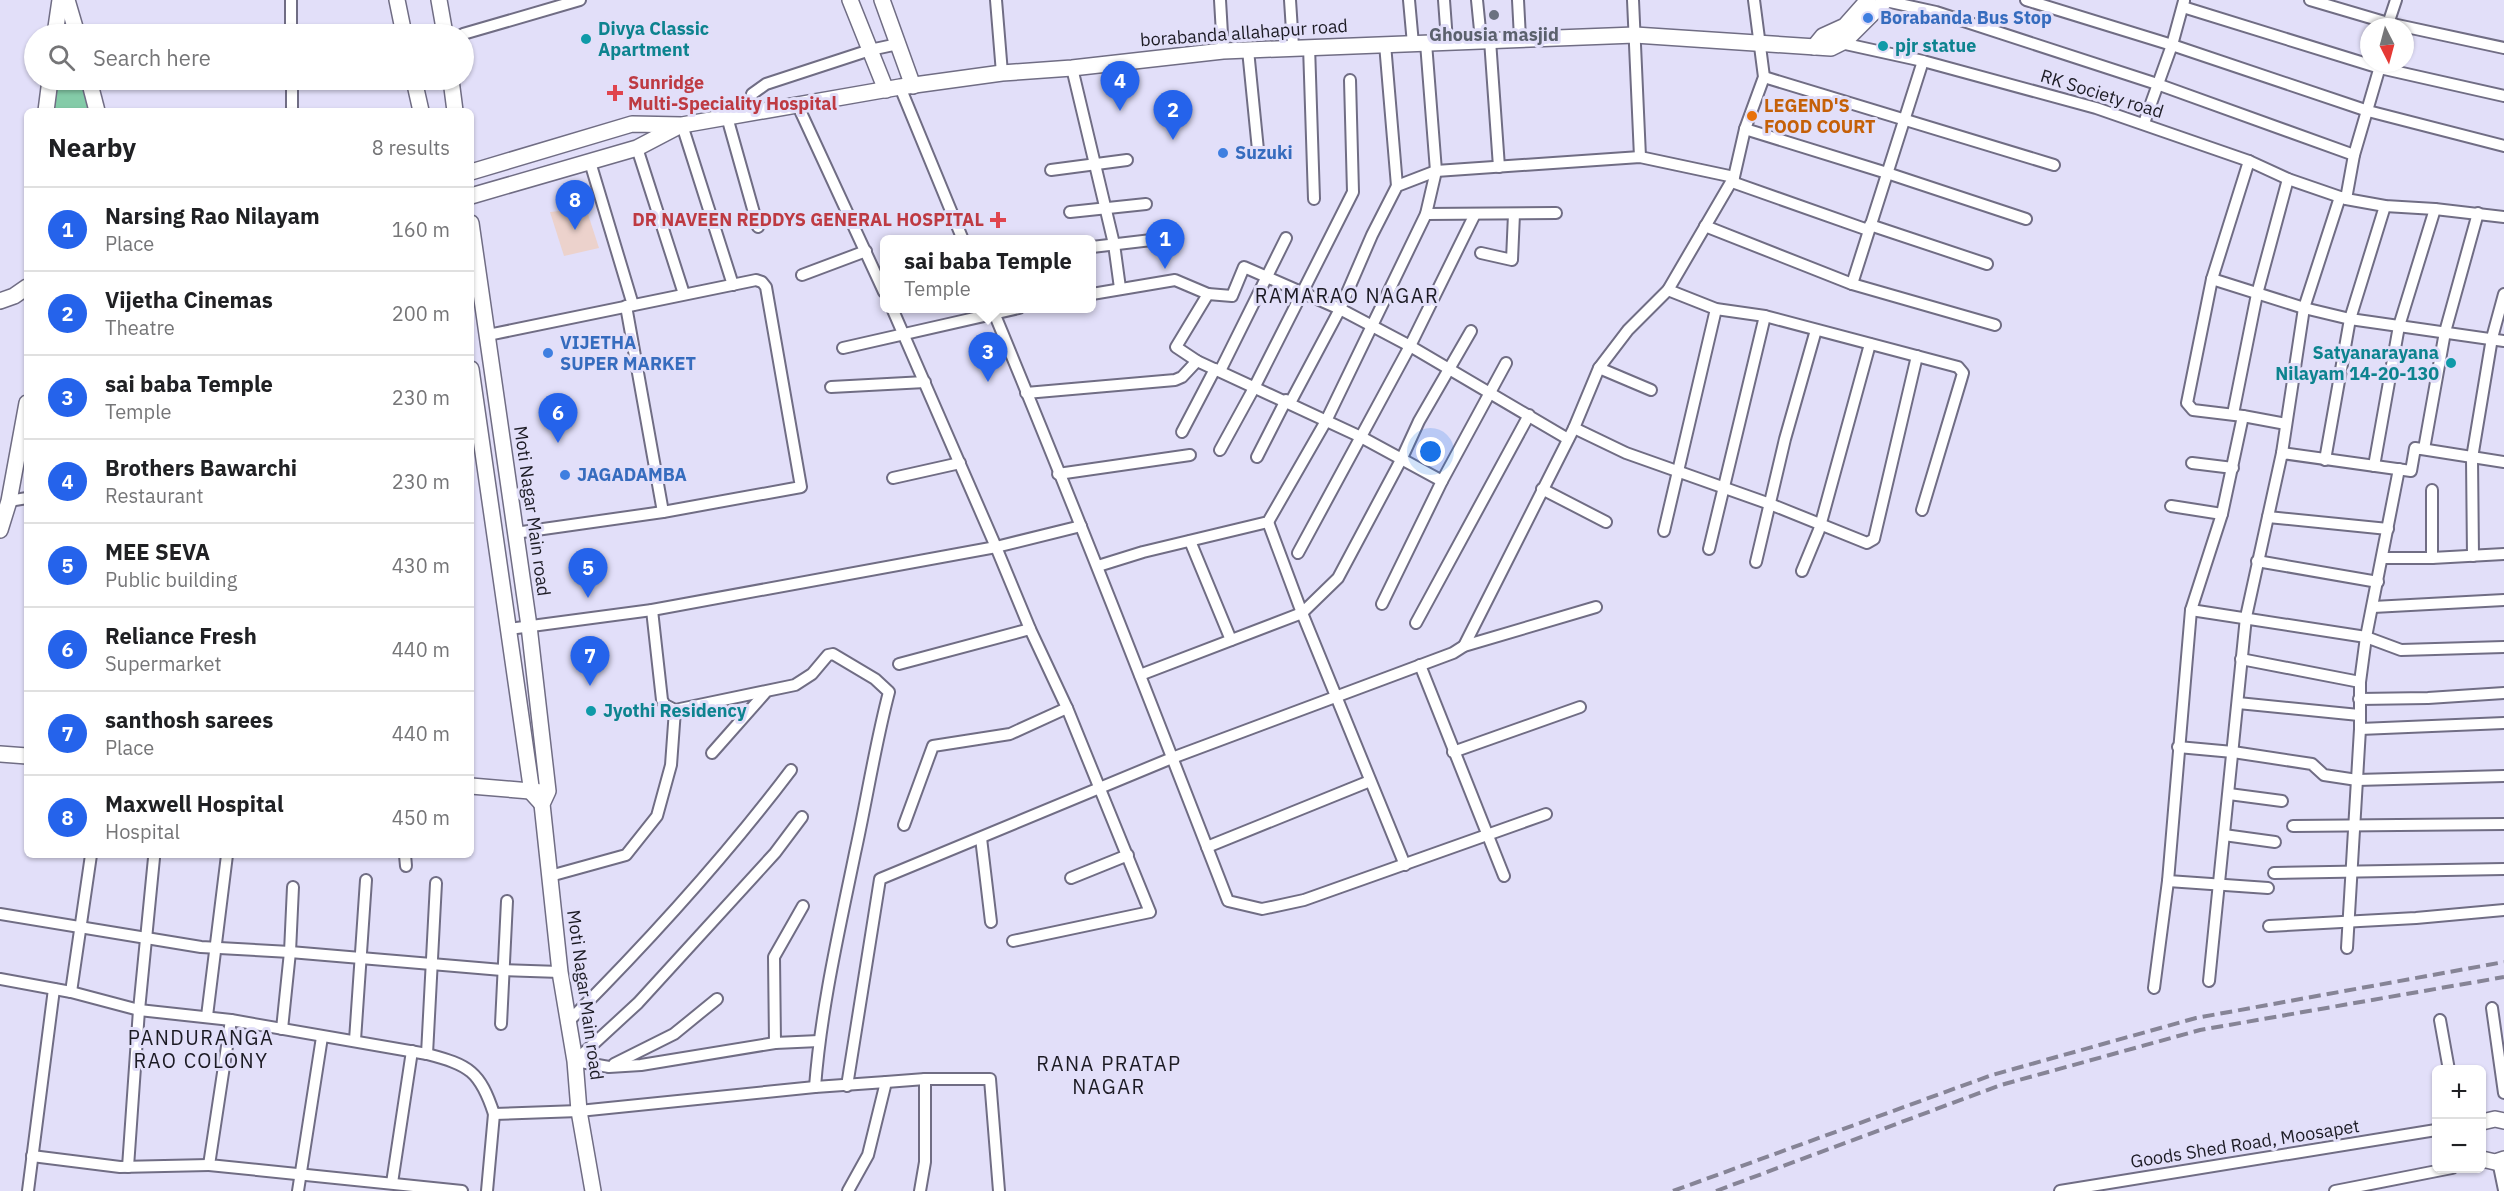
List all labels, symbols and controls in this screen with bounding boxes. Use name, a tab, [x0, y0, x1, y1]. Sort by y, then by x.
place label: Borabanda Bus Stop	[1880, 6, 2052, 29]
marker: Ghousia masjid	[1487, 8, 1501, 22]
marker: Borabanda Bus Stop	[1861, 11, 1875, 25]
street label: borabanda allahapur road	[1139, 14, 1349, 51]
place label: Divya Classic Apartment	[598, 17, 709, 61]
north arrow	[2360, 18, 2414, 72]
place label: Ghousia masjid	[1429, 23, 1559, 46]
search box	[24, 24, 474, 90]
marker: Divya Classic Apartment	[579, 32, 593, 46]
place label: pjr statue	[1895, 34, 1976, 57]
marker: pjr statue	[1876, 39, 1890, 53]
icon: search	[45, 41, 78, 74]
text: Search here	[93, 43, 211, 72]
pin: 4	[1100, 62, 1140, 111]
street label: RK Society road	[2038, 64, 2166, 123]
place label: Sunridge Multi-Speciality Hospital	[628, 71, 838, 115]
marker: Sunridge Multi-Speciality Hospital	[606, 84, 624, 102]
pin: 2	[1154, 90, 1192, 140]
place label: LEGEND'S FOOD COURT	[1764, 94, 1876, 138]
marker: LEGEND'S FOOD COURT	[1745, 109, 1759, 123]
text: Nearby	[48, 130, 136, 164]
text: 8 results	[372, 134, 450, 161]
place label: Suzuki	[1235, 141, 1293, 164]
marker: Suzuki	[1216, 146, 1230, 160]
pin: 8	[556, 180, 594, 230]
text: Narsing Rao Nilayam	[105, 201, 320, 230]
place label: DR NAVEEN REDDYS GENERAL HOSPITAL	[632, 208, 984, 231]
marker: DR NAVEEN REDDYS GENERAL HOSPITAL	[989, 211, 1007, 229]
text: 1	[62, 216, 74, 243]
text: 160 m	[392, 216, 450, 243]
pin: 1	[1146, 220, 1184, 269]
text: Place	[105, 230, 154, 257]
popup	[880, 235, 1096, 313]
text: sai baba Temple	[904, 246, 1072, 275]
text: Temple	[904, 275, 971, 302]
district label: RAMARAO NAGAR	[1255, 282, 1439, 309]
text: Vijetha Cinemas	[105, 285, 273, 314]
text: 2	[62, 300, 74, 327]
text: 200 m	[392, 300, 450, 327]
text: Theatre	[105, 314, 175, 341]
place label: VIJETHA SUPER MARKET	[560, 331, 696, 375]
pin: 3	[968, 332, 1008, 382]
place label: Satyanarayana Nilayam 14-20-130	[2275, 341, 2439, 385]
marker: VIJETHA SUPER MARKET	[541, 346, 555, 360]
marker: Satyanarayana Nilayam 14-20-130	[2444, 356, 2458, 370]
text: sai baba Temple	[105, 369, 273, 398]
text: 3	[62, 384, 74, 411]
text: 230 m	[392, 384, 450, 411]
pin: 6	[538, 394, 578, 443]
text: Temple	[105, 398, 172, 425]
street label: Moti Nagar Main road	[509, 424, 556, 598]
your location	[1416, 437, 1445, 466]
text: Brothers Bawarchi	[105, 453, 297, 482]
place label: JAGADAMBA	[577, 463, 687, 486]
text: 4	[62, 468, 74, 495]
text: 230 m	[392, 468, 450, 495]
marker: JAGADAMBA	[558, 468, 572, 482]
text: Restaurant	[105, 482, 203, 509]
text: MEE SEVA	[105, 537, 210, 566]
pin: 5	[568, 548, 608, 598]
text: 5	[62, 552, 74, 579]
text: 430 m	[392, 552, 450, 579]
text: Public building	[105, 566, 237, 593]
text: Reliance Fresh	[105, 621, 257, 650]
text: 6	[62, 636, 74, 663]
text: 440 m	[392, 636, 450, 663]
pin: 7	[570, 636, 610, 686]
text: Supermarket	[105, 650, 222, 677]
place label: Jyothi Residency	[603, 699, 747, 722]
marker: Jyothi Residency	[584, 704, 598, 718]
text: santhosh sarees	[105, 705, 273, 734]
text: 7	[62, 720, 74, 747]
text: 440 m	[392, 720, 450, 747]
text: Place	[105, 734, 154, 761]
text: Maxwell Hospital	[105, 789, 284, 818]
text: 8	[62, 804, 74, 831]
text: 450 m	[392, 804, 450, 831]
text: Hospital	[105, 818, 180, 845]
street label: Moti Nagar Main road	[562, 908, 609, 1082]
district label: PANDURANGA RAO COLONY	[128, 1024, 274, 1074]
district label: RANA PRATAP NAGAR	[1036, 1050, 1182, 1100]
map controls	[2432, 1065, 2486, 1173]
button: +	[2432, 1065, 2486, 1119]
street label: Goods Shed Road, Moosapet	[2129, 1114, 2361, 1173]
button: −	[2432, 1119, 2486, 1173]

